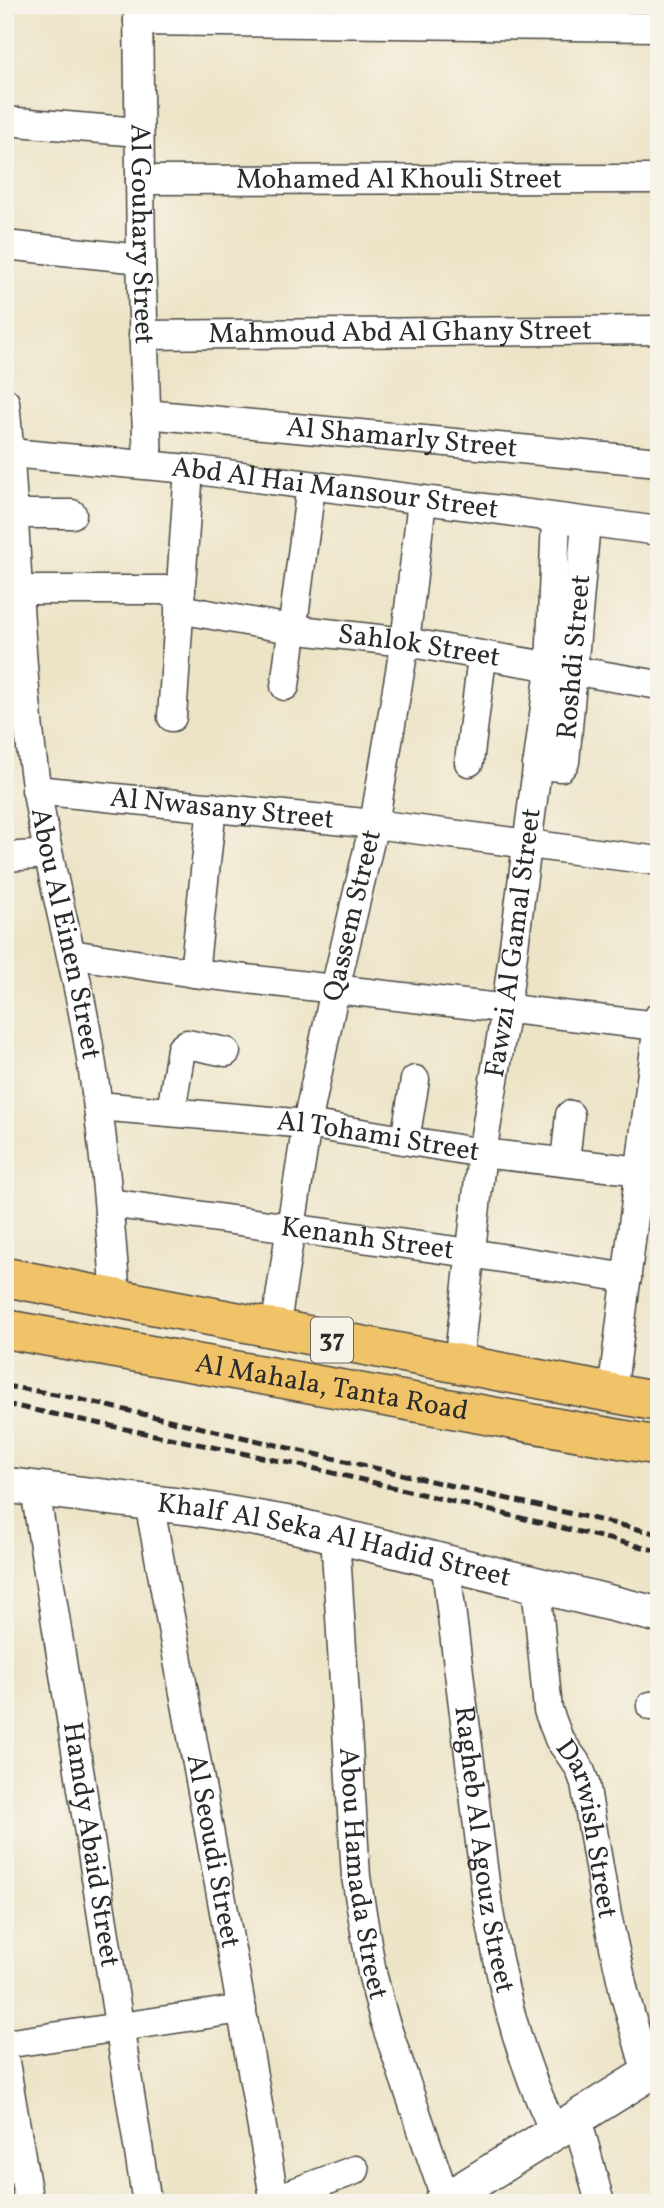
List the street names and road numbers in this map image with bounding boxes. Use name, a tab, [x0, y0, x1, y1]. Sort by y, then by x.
street label: Al Gouhary Street	[120, 123, 163, 345]
street label: Mohamed Al Khouli Street	[236, 160, 562, 199]
street label: Mahmoud Abd Al Ghany Street	[208, 311, 592, 354]
street label: Al Shamarly Street	[285, 408, 519, 468]
street label: Abd Al Hai Mansour Street	[170, 448, 501, 529]
street label: Roshdi Street	[548, 573, 601, 741]
street label: Sahlok Street	[336, 615, 503, 677]
street label: Al Nwasany Street	[108, 778, 336, 839]
street label: Abou Al Einen Street	[20, 805, 110, 1062]
street label: Fawzi Al Gamal Street	[475, 806, 551, 1080]
street label: Qassem Street	[313, 825, 392, 1005]
street label: Al Tohami Street	[275, 1102, 482, 1172]
street label: Kenanh Street	[279, 1208, 457, 1270]
road number: 37	[311, 1317, 353, 1362]
street label: Al Mahala, Tanta Road	[192, 1344, 471, 1431]
street label: Khalf Al Seka Al Hadid Street	[155, 1484, 515, 1597]
street label: Ragheb Al Agouz Street	[444, 1704, 524, 1997]
street label: Hamdy Abaid Street	[52, 1719, 129, 1970]
street label: Darwish Street	[546, 1731, 627, 1921]
street label: Abou Hamada Street	[329, 1746, 398, 2004]
street label: Al Seoudi Street	[176, 1751, 250, 1951]

